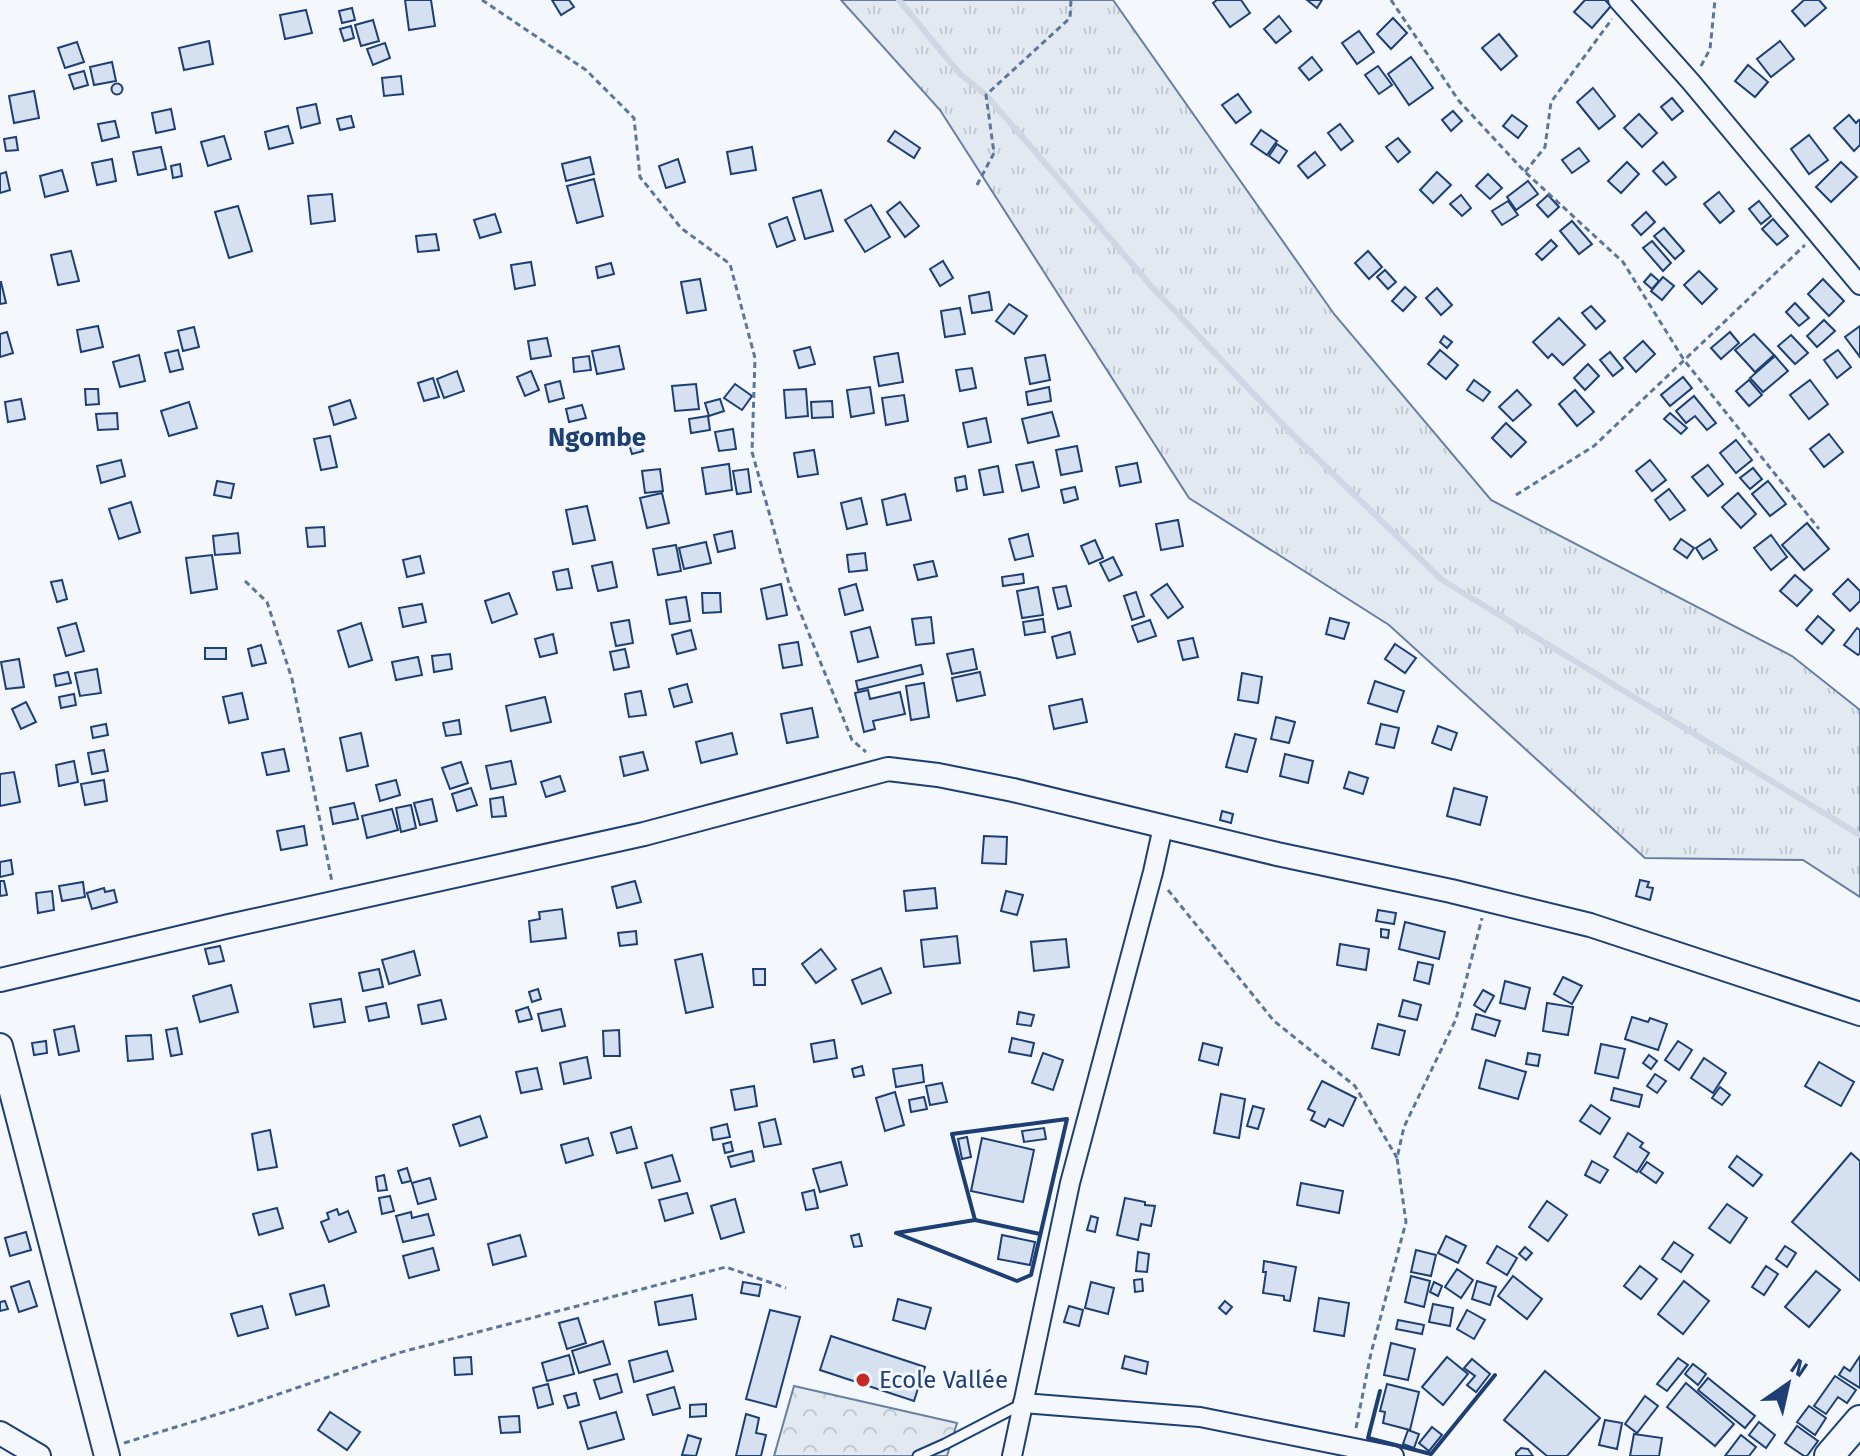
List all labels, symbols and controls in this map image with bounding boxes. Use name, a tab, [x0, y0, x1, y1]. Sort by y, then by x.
district label: Ngombe	[548, 422, 646, 453]
north arrow	[1748, 1344, 1828, 1424]
text: N	[1785, 1353, 1813, 1383]
place label: Ecole Vallée	[879, 1366, 1008, 1394]
marker: Ecole Vallée	[854, 1371, 872, 1389]

